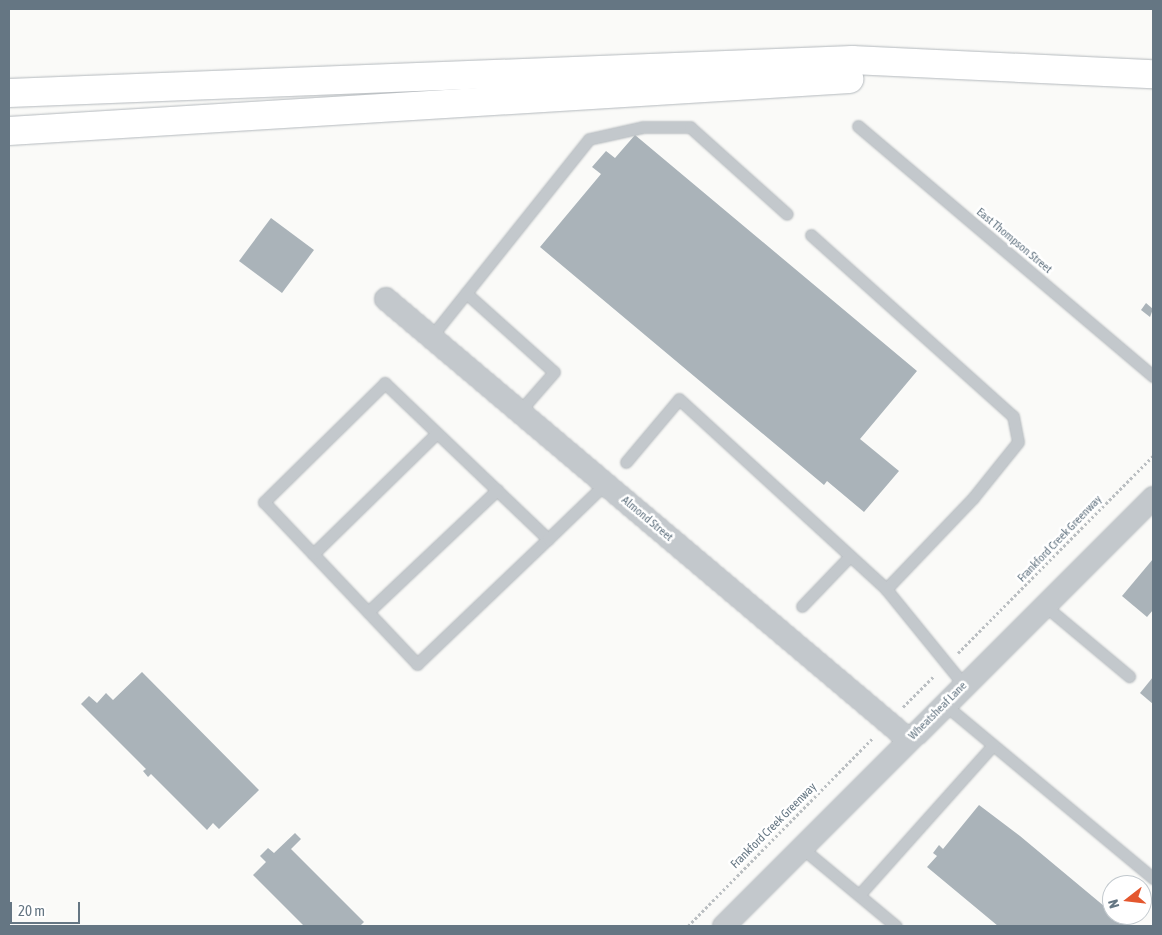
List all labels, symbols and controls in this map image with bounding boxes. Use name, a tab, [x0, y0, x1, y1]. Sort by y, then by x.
street label: East Thompson Street	[973, 205, 1055, 277]
street label: Almond Street	[618, 493, 676, 545]
street label: Frankford Creek Greenway	[1015, 493, 1105, 585]
street label: Wheatsheaf Lane	[906, 679, 970, 743]
street label: Frankford Creek Greenway	[728, 780, 820, 872]
north arrow	[1102, 875, 1152, 925]
scale bar	[12, 892, 82, 924]
text: N	[1105, 898, 1122, 910]
text: 20 m	[18, 902, 45, 919]

